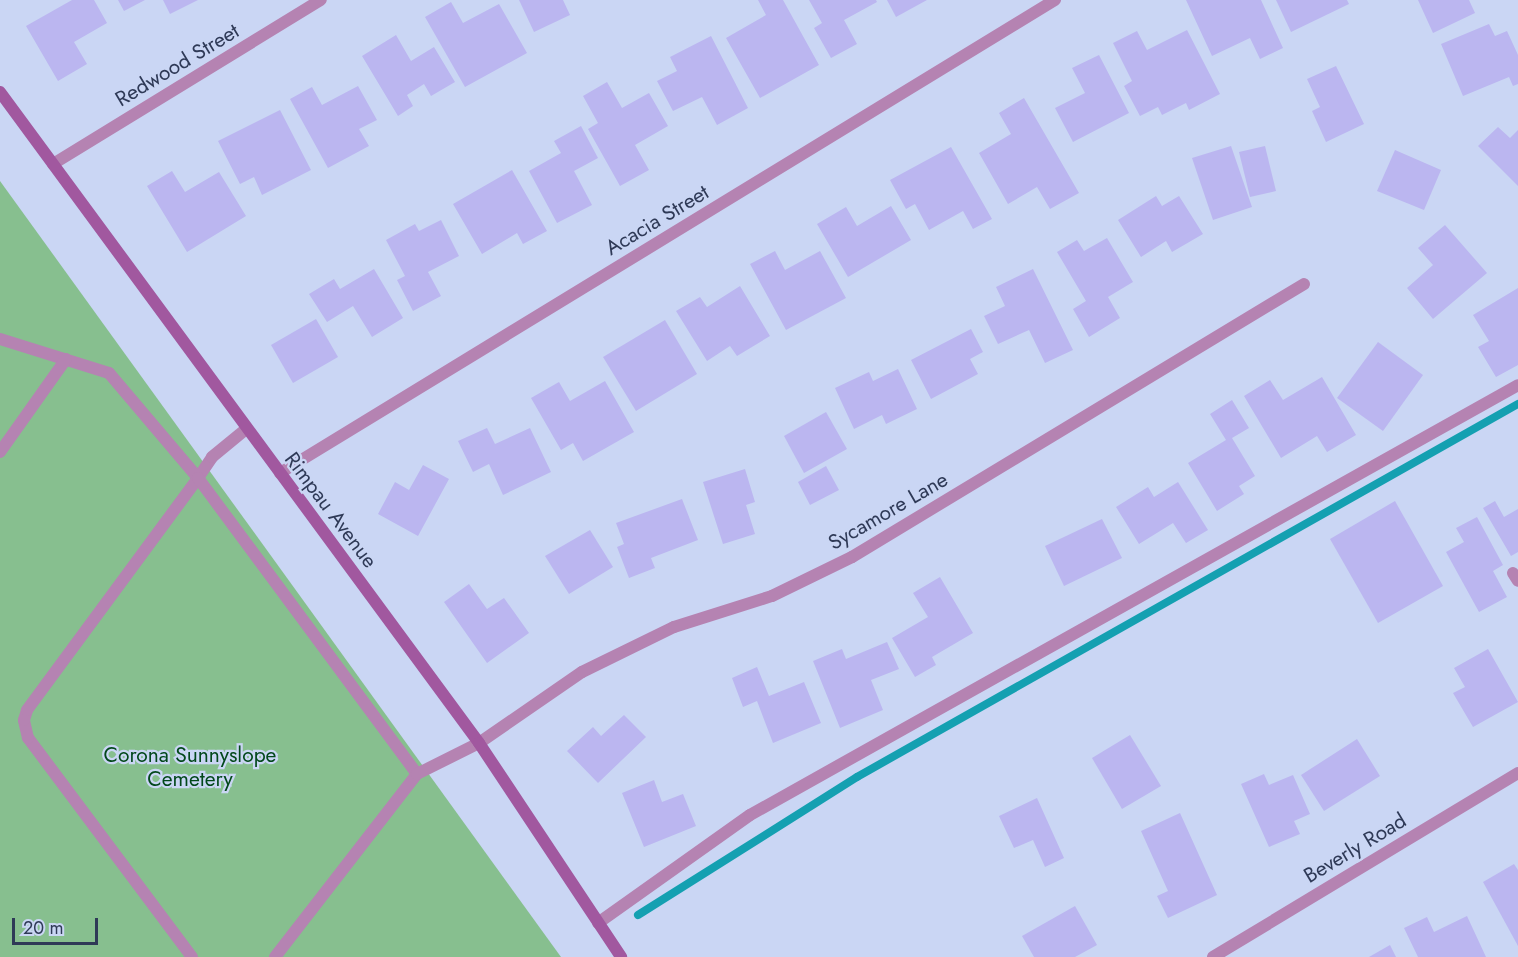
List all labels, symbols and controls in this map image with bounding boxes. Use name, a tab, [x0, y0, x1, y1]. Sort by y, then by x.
street label: Redwood Street	[111, 18, 243, 112]
street label: Acacia Street	[601, 179, 713, 261]
street label: Rimpau Avenue	[279, 447, 383, 573]
street label: Sycamore Lane	[824, 467, 952, 555]
park label: Corona Sunnyslope Cemetery	[104, 742, 276, 792]
street label: Beverly Road	[1299, 808, 1411, 888]
scale bar	[15, 906, 100, 944]
text: 20 m	[23, 915, 63, 941]

